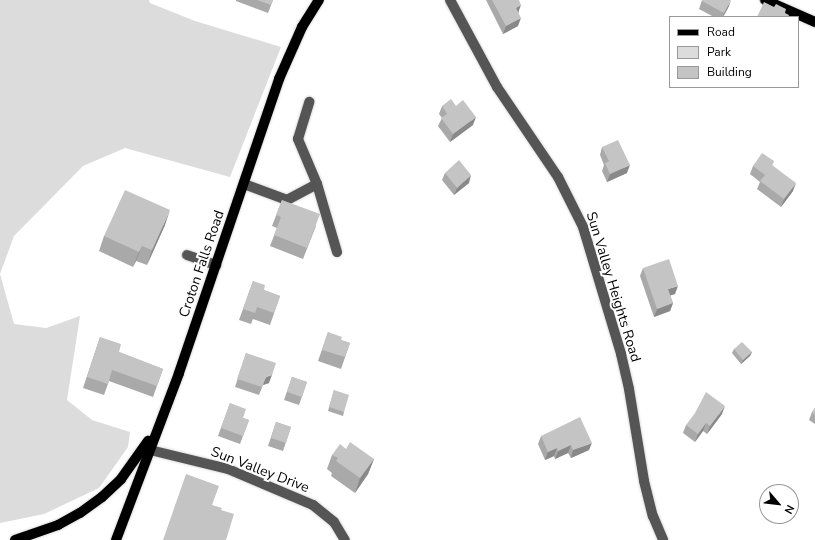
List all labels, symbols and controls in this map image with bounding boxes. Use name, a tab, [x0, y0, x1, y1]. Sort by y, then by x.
legend	[669, 16, 799, 88]
text: Road	[707, 24, 735, 40]
text: Park	[707, 44, 731, 60]
text: Building	[707, 64, 752, 80]
street label: Croton Falls Road	[176, 208, 228, 320]
street label: Sun Valley Heights Road	[582, 210, 644, 364]
street label: Sun Valley Drive	[209, 444, 311, 496]
north arrow	[759, 484, 799, 524]
text: N	[781, 502, 798, 517]

